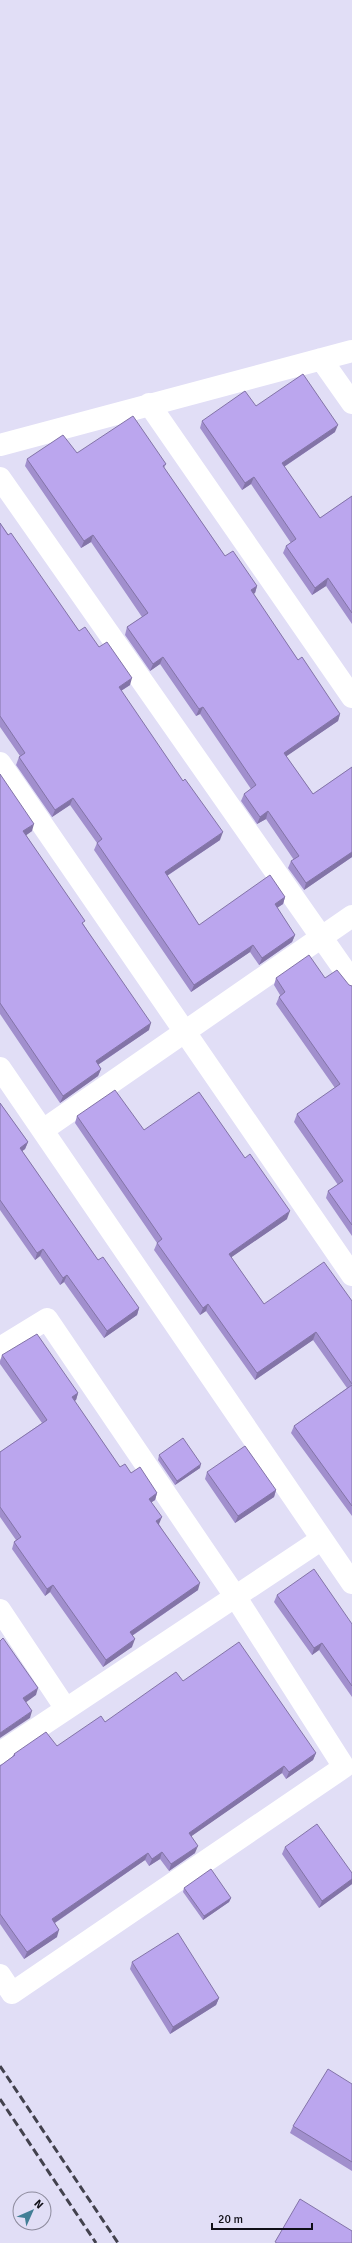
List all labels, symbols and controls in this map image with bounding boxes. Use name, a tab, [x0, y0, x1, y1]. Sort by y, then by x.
north arrow	[12, 2191, 52, 2231]
text: N	[31, 2197, 46, 2212]
scale bar	[212, 2205, 312, 2231]
text: 20 m	[218, 2212, 243, 2227]

